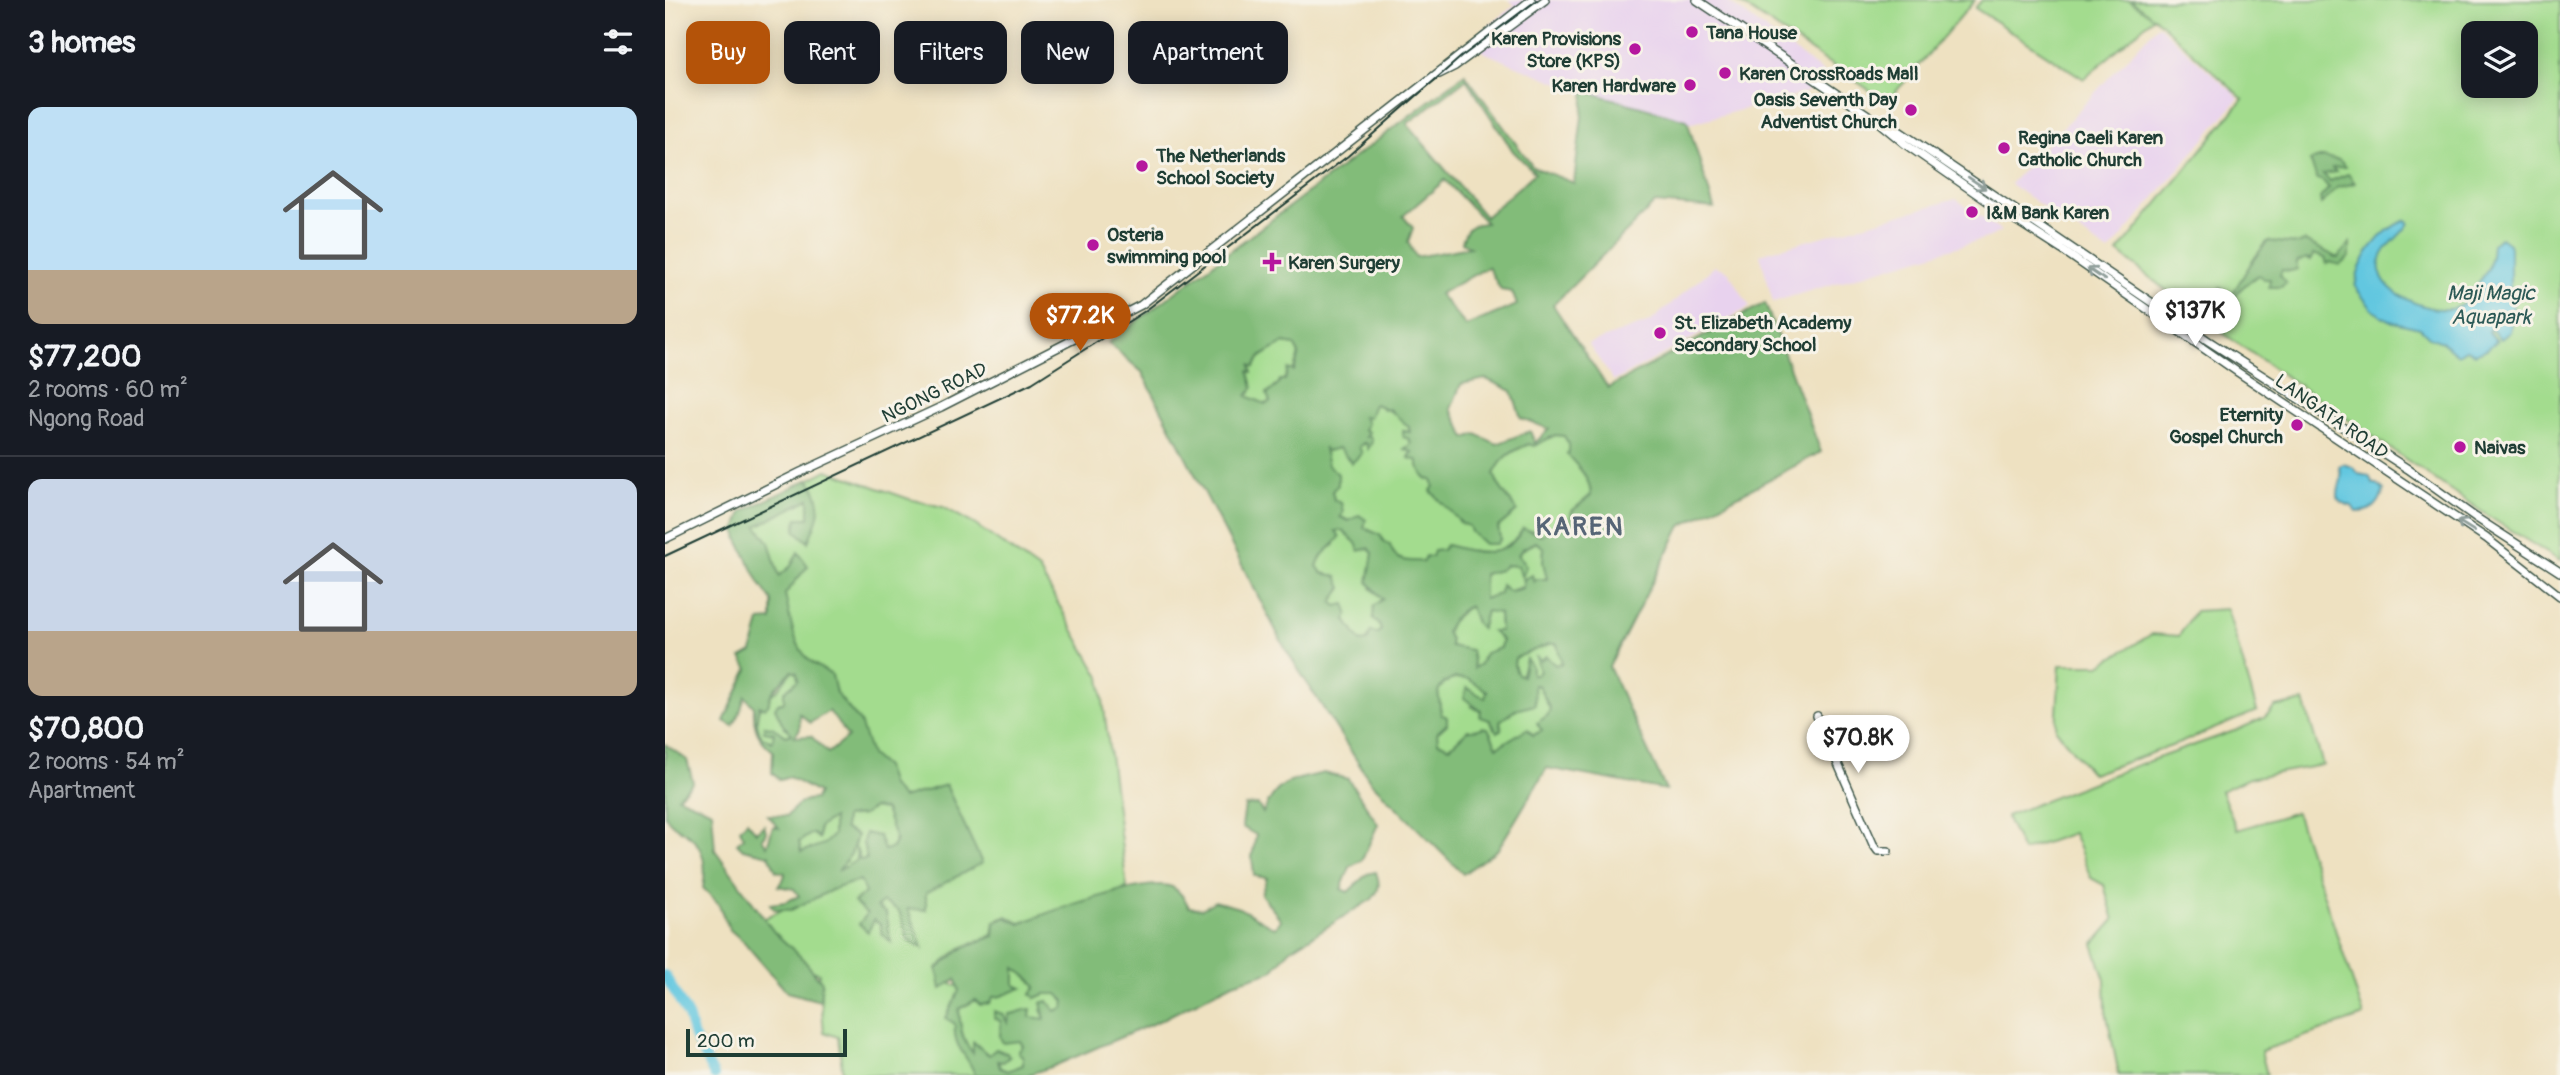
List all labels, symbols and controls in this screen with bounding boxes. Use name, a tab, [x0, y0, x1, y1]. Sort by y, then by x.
chip: Buy	[686, 21, 770, 84]
chip: Rent	[784, 21, 880, 84]
chip: Filters	[894, 21, 1007, 84]
chip: New	[1021, 21, 1114, 84]
chip: Apartment	[1128, 21, 1288, 84]
place label: Tana House	[1705, 21, 1798, 45]
map controls	[2461, 21, 2538, 98]
button: layers	[2461, 21, 2538, 98]
icon: filters	[599, 23, 637, 61]
text: 3 homes	[28, 24, 135, 61]
marker: Tana House	[1684, 24, 1700, 40]
place label: Karen Provisions Store (KPS)	[1491, 27, 1621, 73]
marker: Karen Provisions Store (KPS)	[1627, 41, 1643, 57]
place label: Karen CrossRoads Mall	[1739, 62, 1918, 86]
marker: Karen CrossRoads Mall	[1717, 65, 1733, 81]
place label: Karen Hardware	[1551, 74, 1677, 98]
marker: Karen Hardware	[1682, 77, 1698, 93]
place label: Oasis Seventh Day Adventist Church	[1754, 88, 1898, 134]
marker: Oasis Seventh Day Adventist Church	[1903, 102, 1919, 118]
place label: Regina Caeli Karen Catholic Church	[2018, 126, 2163, 172]
marker: Regina Caeli Karen Catholic Church	[1996, 140, 2012, 156]
place label: The Netherlands School Society	[1155, 144, 1286, 190]
icon: home	[270, 152, 396, 278]
marker: The Netherlands School Society	[1134, 158, 1150, 174]
one-way arrow	[1966, 176, 1986, 190]
place label: I&M Bank Karen	[1986, 201, 2110, 225]
marker: I&M Bank Karen	[1964, 204, 1980, 220]
place label: Osteria swimming pool	[1107, 223, 1227, 269]
marker: Osteria swimming pool	[1085, 237, 1101, 253]
place label: Karen Surgery	[1288, 251, 1401, 275]
marker: Karen Surgery	[1262, 252, 1282, 272]
one-way arrow	[2086, 267, 2106, 281]
water label: Maji Magic Aquapark	[2447, 280, 2536, 331]
pin: $137K	[2146, 288, 2244, 348]
pin: $77.2K	[1023, 294, 1137, 353]
text: $137K	[2165, 296, 2225, 325]
text: $77.2K	[1046, 301, 1114, 330]
place label: St. Elizabeth Academy Secondary School	[1674, 311, 1852, 357]
marker: St. Elizabeth Academy Secondary School	[1652, 325, 1668, 341]
text: $77,200	[28, 338, 141, 375]
street label: NGONG ROAD	[878, 357, 991, 429]
street label: LANGATA ROAD	[2270, 369, 2393, 465]
text: 2 rooms · 60 m²	[28, 375, 188, 404]
place label: Eternity Gospel Church	[2169, 403, 2284, 449]
text: Ngong Road	[28, 404, 144, 433]
marker: Eternity Gospel Church	[2289, 417, 2305, 433]
place label: Naivas	[2474, 436, 2526, 460]
marker: Naivas	[2452, 439, 2468, 455]
district label: KAREN	[1535, 511, 1625, 543]
one-way arrow	[2457, 518, 2476, 533]
icon: home	[270, 524, 396, 650]
text: $70,800	[28, 710, 144, 747]
pin: $70.8K	[1801, 716, 1915, 775]
text: $70.8K	[1823, 723, 1893, 752]
text: 2 rooms · 54 m²	[28, 747, 185, 776]
text: Apartment	[28, 776, 135, 805]
scale bar	[686, 1026, 847, 1058]
text: 200 m	[697, 1029, 755, 1053]

